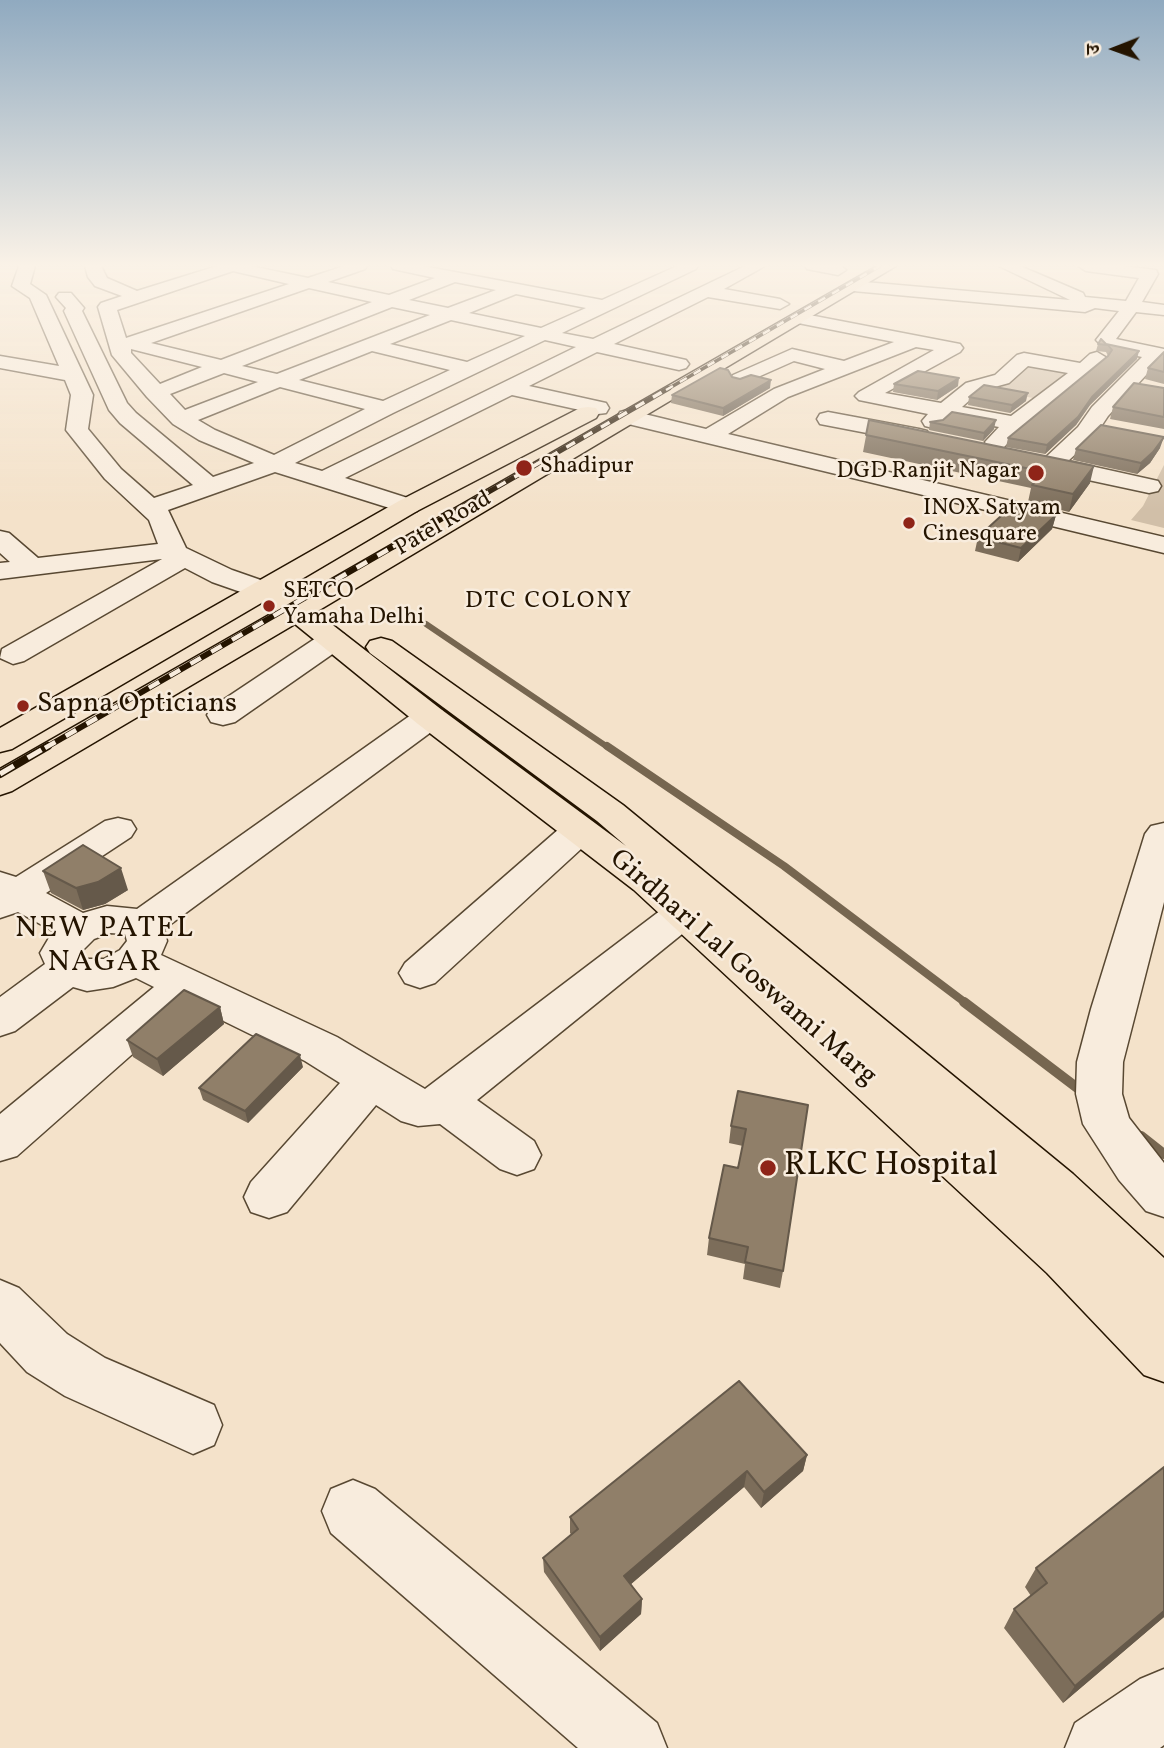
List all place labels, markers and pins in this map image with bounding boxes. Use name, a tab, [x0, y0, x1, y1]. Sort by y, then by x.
place label: Shadipur	[540, 454, 634, 482]
marker: Shadipur	[514, 458, 534, 478]
place label: DGD Ranjit Nagar	[837, 459, 1020, 487]
marker: DGD Ranjit Nagar	[1026, 463, 1046, 483]
place label: INOX Satyam Cinesquare	[923, 496, 1061, 550]
marker: INOX Satyam Cinesquare	[901, 515, 917, 531]
place label: SETCO Yamaha Delhi	[283, 579, 424, 633]
marker: SETCO Yamaha Delhi	[261, 598, 277, 614]
place label: Sapna Opticians	[37, 689, 237, 723]
marker: Sapna Opticians	[15, 698, 31, 714]
place label: RLKC Hospital	[784, 1148, 998, 1188]
marker: RLKC Hospital	[758, 1158, 778, 1178]

